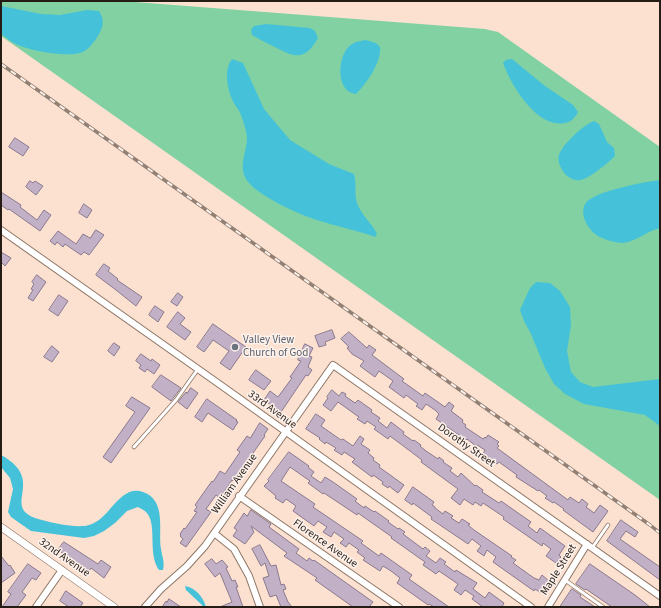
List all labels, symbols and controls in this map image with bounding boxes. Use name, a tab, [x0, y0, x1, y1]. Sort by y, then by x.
place label: Valley View Church of God	[243, 334, 308, 360]
marker: Valley View Church of God	[230, 342, 240, 352]
street label: 33rd Avenue	[245, 388, 299, 432]
street label: Dorothy Street	[435, 421, 497, 471]
street label: William Avenue	[209, 451, 261, 517]
street label: Florence Avenue	[290, 517, 360, 571]
street label: 32nd Avenue	[36, 536, 92, 580]
street label: Maple Street	[538, 542, 580, 598]

